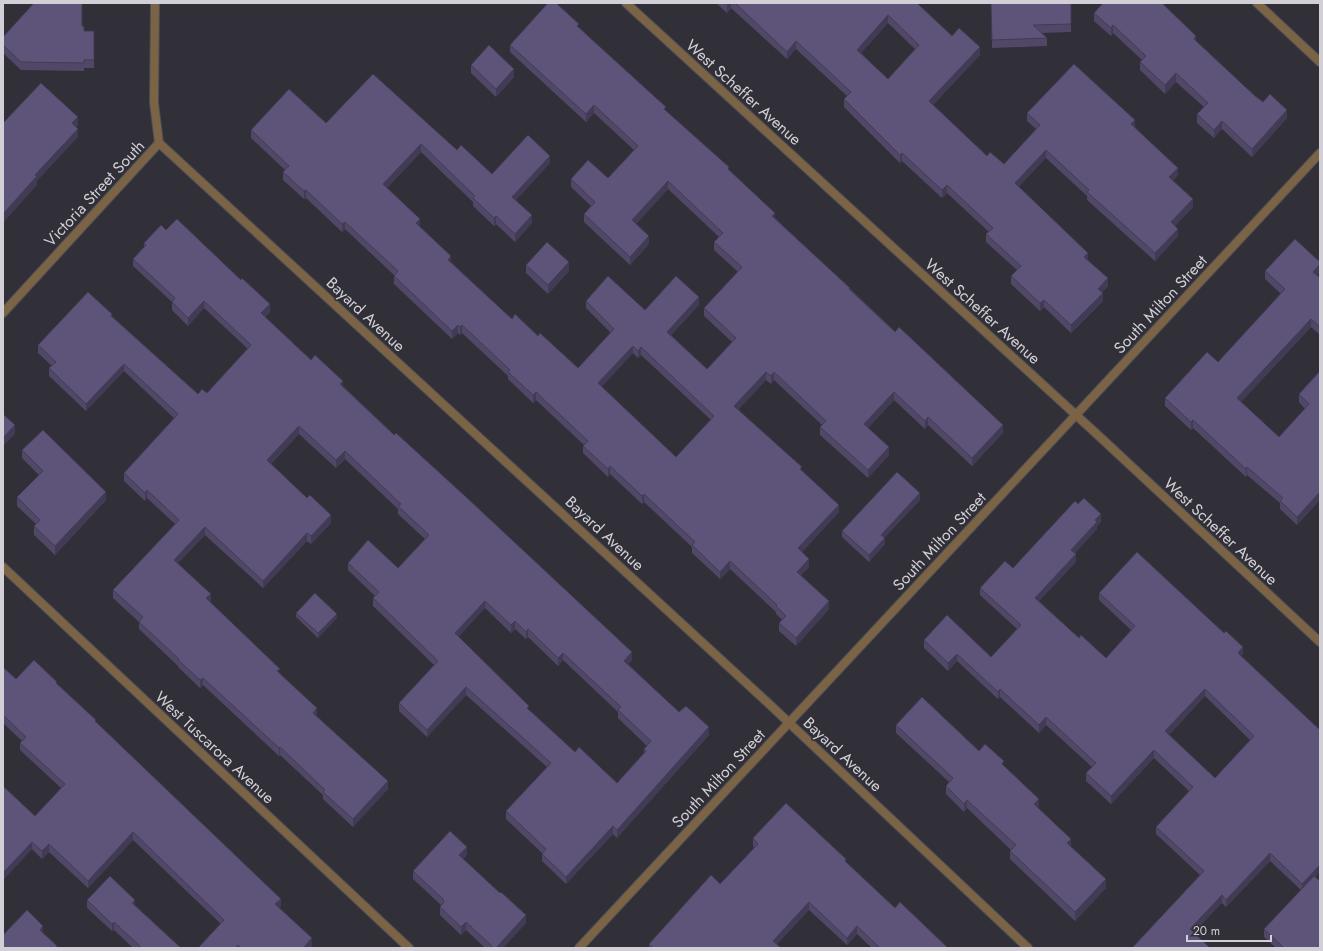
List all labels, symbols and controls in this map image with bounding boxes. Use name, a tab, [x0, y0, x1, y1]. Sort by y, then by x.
street label: West Scheffer Avenue	[681, 34, 807, 151]
street label: Victoria Street South	[39, 135, 150, 252]
street label: South Milton Street	[1108, 250, 1212, 359]
street label: West Scheffer Avenue	[920, 253, 1046, 370]
street label: Bayard Avenue	[321, 272, 410, 357]
street label: West Scheffer Avenue	[1159, 472, 1283, 590]
street label: South Milton Street	[887, 487, 991, 596]
street label: Bayard Avenue	[560, 491, 649, 576]
street label: West Tuscarora Avenue	[150, 686, 280, 809]
street label: Bayard Avenue	[798, 712, 887, 797]
street label: South Milton Street	[666, 724, 770, 833]
scale bar	[1187, 917, 1271, 943]
text: 20 m	[1193, 922, 1220, 940]

